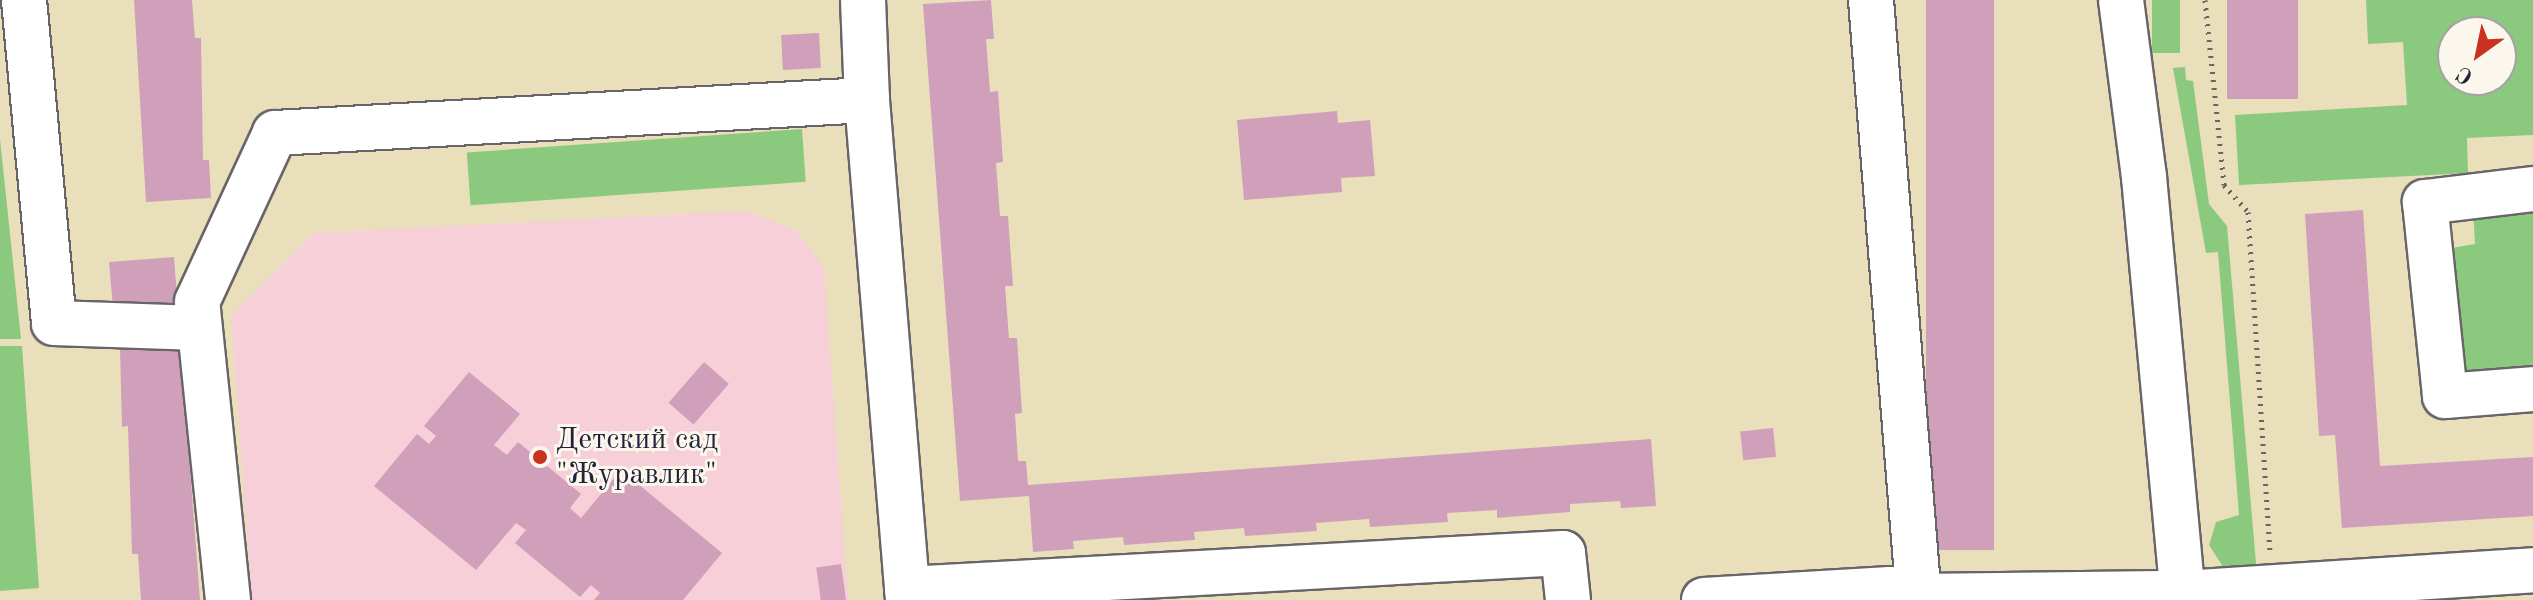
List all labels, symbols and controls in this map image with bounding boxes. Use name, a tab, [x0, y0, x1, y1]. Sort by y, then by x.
north arrow	[2437, 16, 2517, 96]
text: С	[2453, 61, 2477, 88]
place label: Детский сад "Журавлик"	[556, 422, 718, 492]
marker: Детский сад "Журавлик"	[531, 448, 549, 466]

